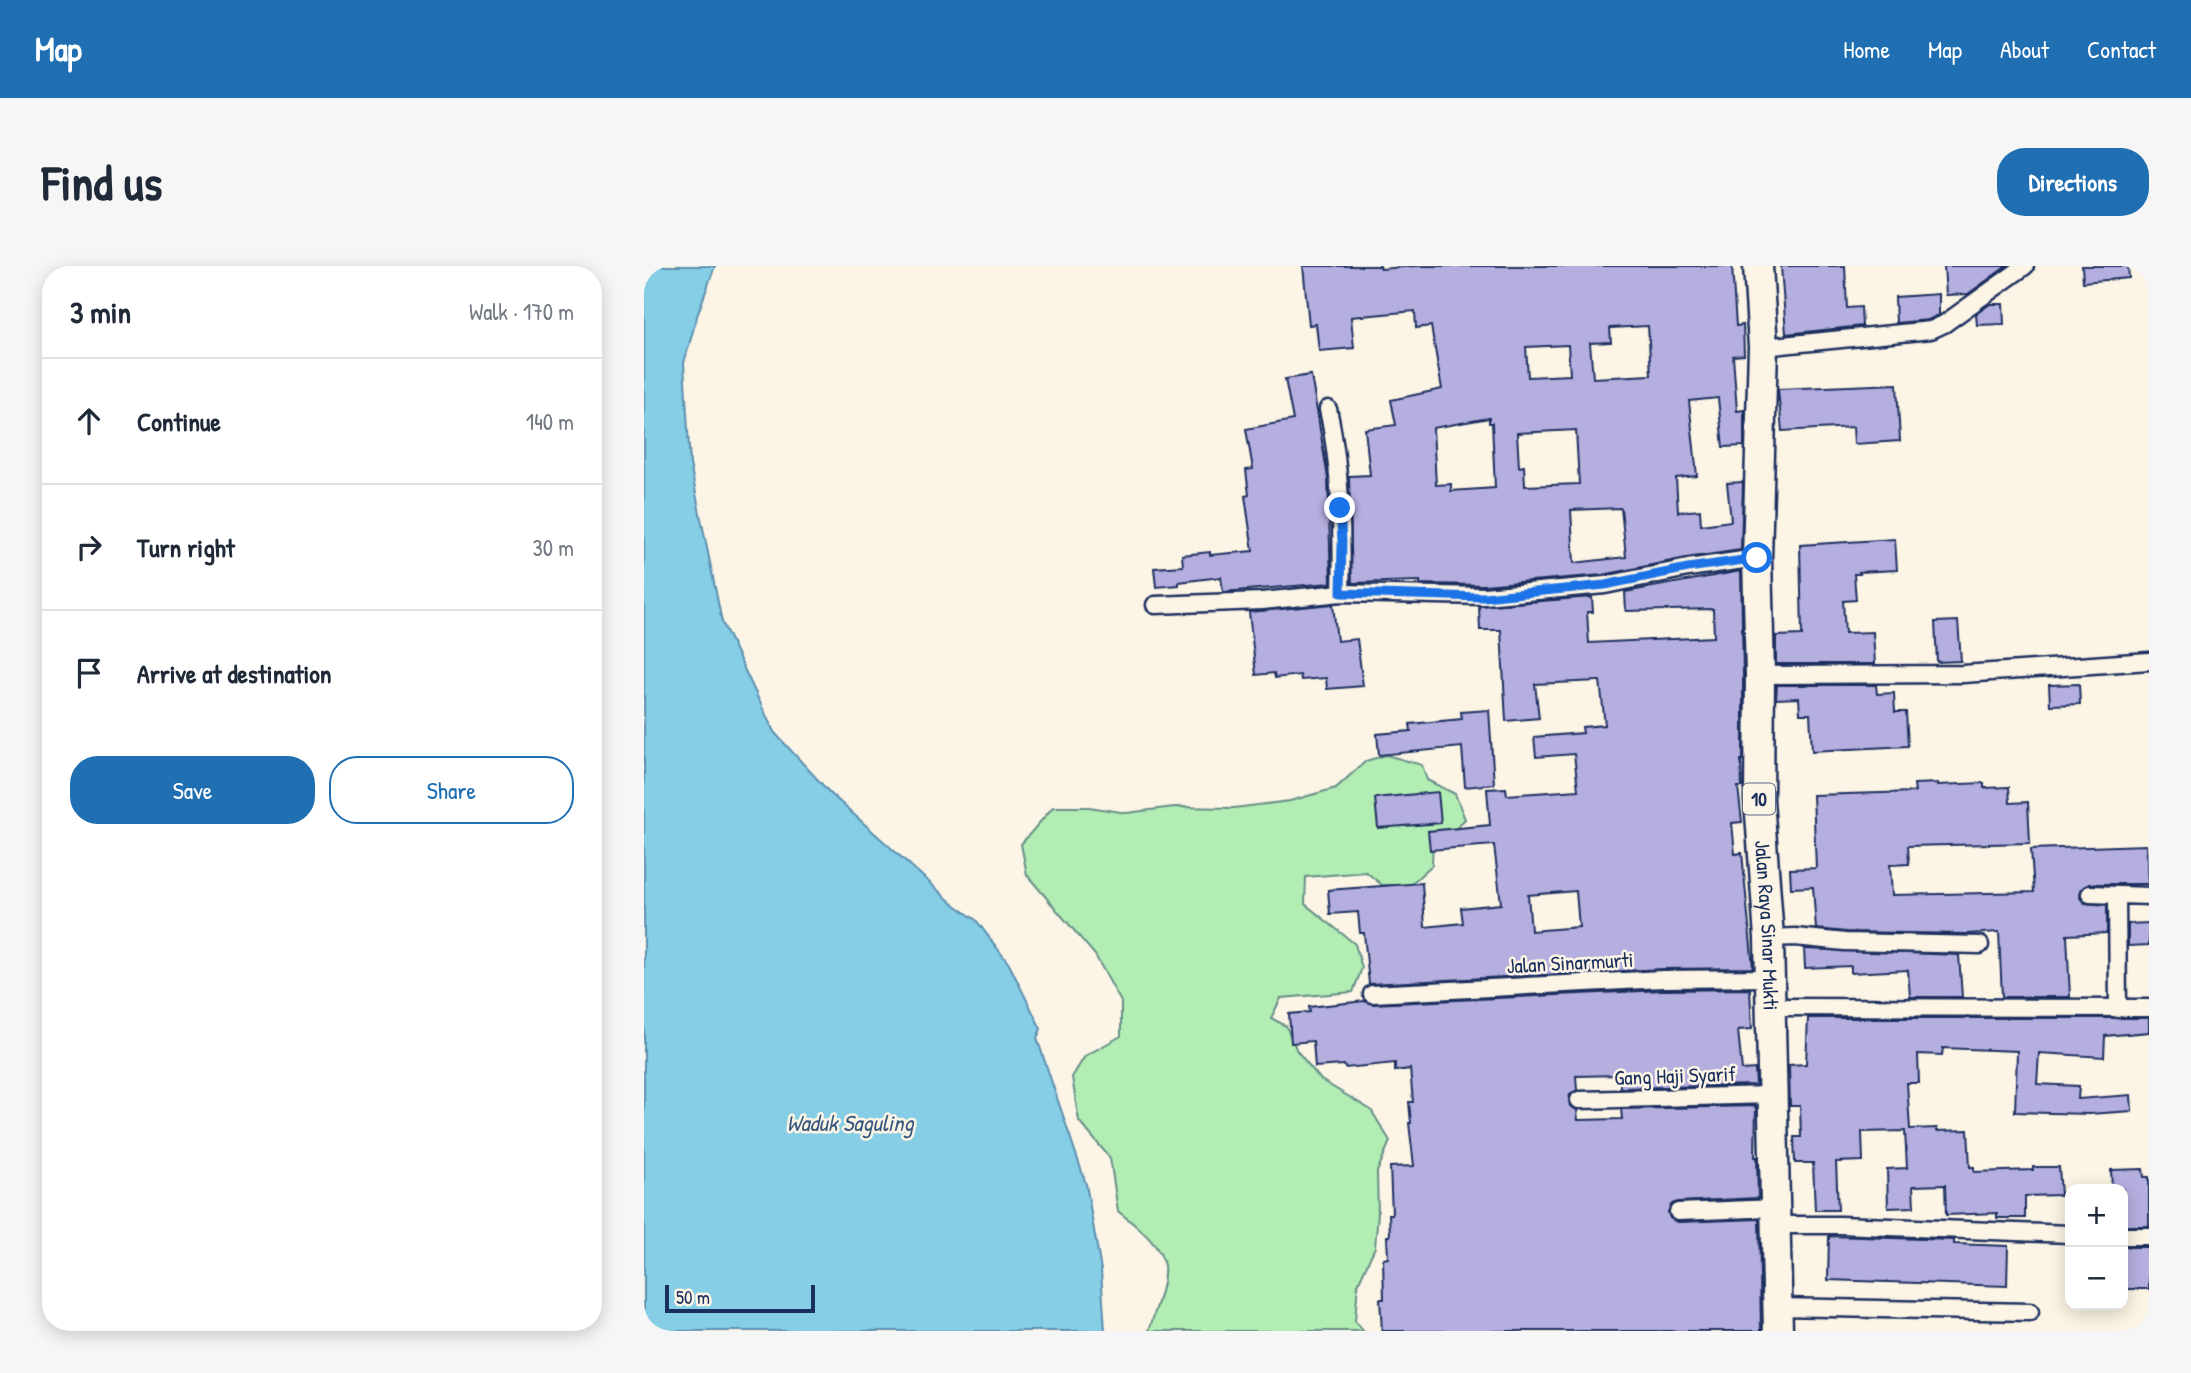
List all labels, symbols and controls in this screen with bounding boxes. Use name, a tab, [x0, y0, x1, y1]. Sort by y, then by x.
text: Map	[35, 27, 82, 71]
text: Home	[1843, 33, 1890, 65]
text: Map	[1928, 33, 1962, 65]
text: About	[2000, 33, 2049, 65]
text: Contact	[2087, 33, 2156, 65]
button: Directions	[1997, 148, 2149, 216]
text: Find us	[42, 149, 162, 215]
text: 3 min	[70, 292, 131, 332]
text: Walk · 170 m	[469, 296, 574, 327]
icon: ahead	[70, 402, 108, 440]
text: Continue	[137, 404, 221, 439]
text: 140 m	[526, 406, 574, 437]
route end	[1324, 492, 1355, 523]
icon: right	[70, 528, 108, 566]
text: Turn right	[137, 530, 235, 565]
text: 30 m	[532, 532, 574, 563]
route start	[1741, 542, 1772, 573]
icon: arrive	[70, 654, 108, 692]
text: Arrive at destination	[137, 656, 332, 691]
button: Save	[70, 756, 315, 824]
button: Share	[329, 756, 574, 824]
road number: 10	[1743, 784, 1775, 814]
street label: Jalan Raya Sinar Mukti	[1748, 839, 1786, 1011]
street label: Jalan Sinarmurti	[1506, 945, 1634, 980]
street label: Gang Haji Syarif	[1614, 1059, 1737, 1092]
water label: Waduk Saguling	[786, 1107, 915, 1139]
map controls	[2065, 1184, 2128, 1310]
button: +	[2065, 1184, 2128, 1247]
button: −	[2065, 1247, 2128, 1310]
scale bar	[665, 1282, 816, 1314]
text: 50 m	[676, 1284, 710, 1310]

